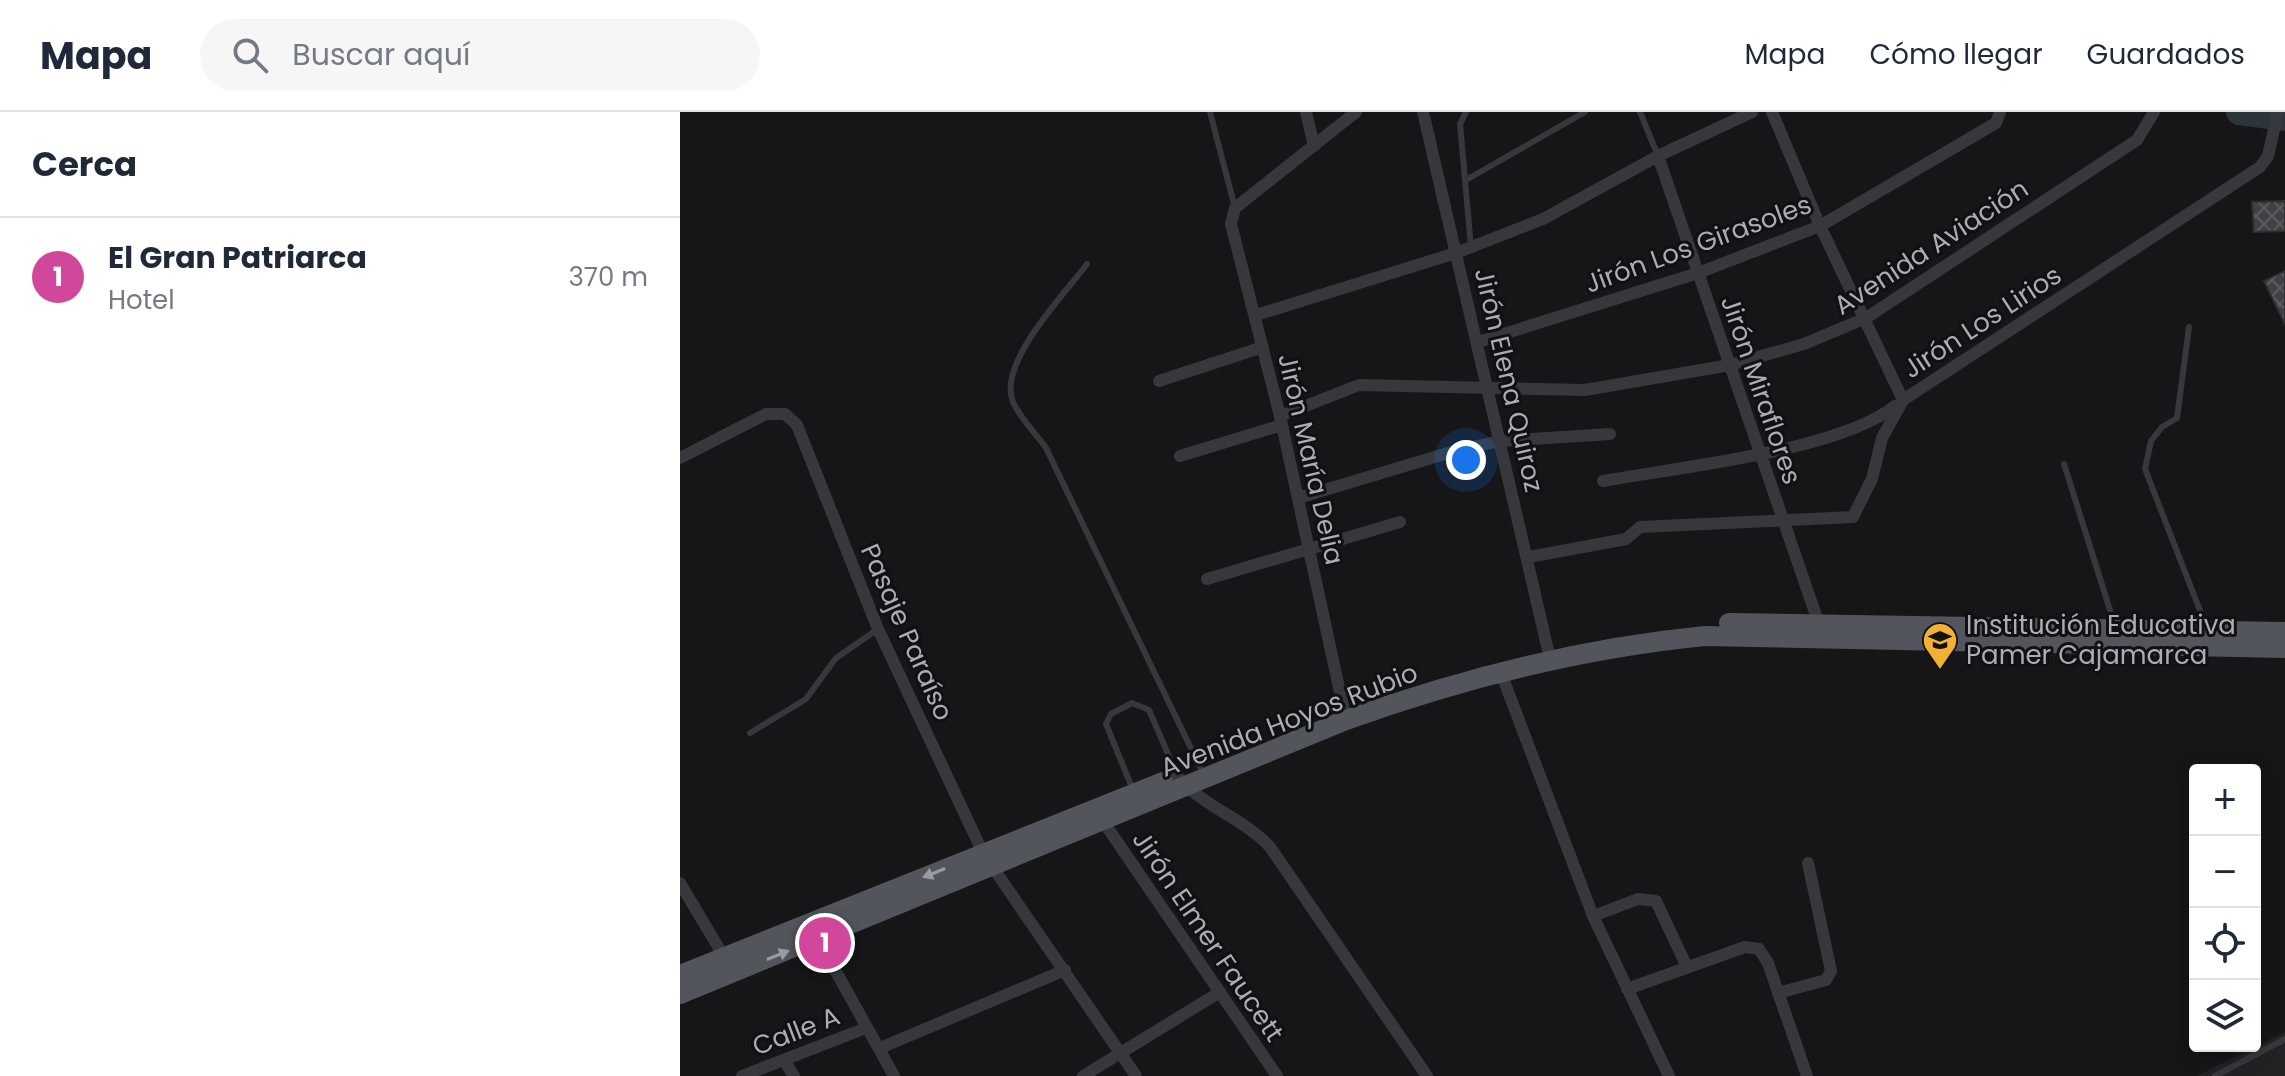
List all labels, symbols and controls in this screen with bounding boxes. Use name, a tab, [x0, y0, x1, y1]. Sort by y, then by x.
search box	[200, 19, 760, 91]
text: Mapa	[40, 29, 152, 82]
icon: search	[228, 33, 272, 77]
text: Buscar aquí	[292, 33, 470, 76]
text: Mapa	[1744, 35, 1825, 74]
text: Cómo llegar	[1869, 35, 2043, 74]
text: Guardados	[2087, 35, 2245, 74]
text: Cerca	[32, 140, 137, 188]
street label: Avenida Aviación	[1827, 171, 2035, 323]
street label: Jirón Los Girasoles	[1580, 186, 1816, 302]
text: El Gran Patriarca	[108, 236, 367, 279]
street label: Jirón Los Lirios	[1896, 257, 2068, 387]
text: 1	[53, 259, 63, 295]
text: 370 m	[568, 259, 648, 295]
street label: Jirón Elena Quiroz	[1466, 264, 1552, 496]
text: Hotel	[108, 282, 175, 318]
street label: Jirón Miraflores	[1712, 291, 1810, 489]
street label: Jirón María Delia	[1269, 350, 1353, 568]
your location	[1446, 440, 1486, 480]
street label: Pasaje Paraíso	[852, 538, 962, 726]
place label: Institución Educativa Pamer Cajamarca	[1966, 607, 2236, 673]
school or university icon: Institución Educativa Pamer Cajamarca	[1921, 621, 1959, 671]
street label: Avenida Hoyos Rubio	[1155, 654, 1423, 786]
map controls	[2189, 764, 2261, 1052]
button: +	[2189, 764, 2261, 836]
street label: Jirón Elmer Faucett	[1124, 823, 1292, 1049]
button: −	[2189, 836, 2261, 908]
one-way arrow	[922, 866, 946, 879]
button: locate	[2189, 908, 2261, 980]
pin: 1	[799, 913, 851, 973]
one-way arrow	[766, 948, 790, 961]
button: layers	[2189, 980, 2261, 1052]
street label: Calle A	[747, 998, 845, 1064]

